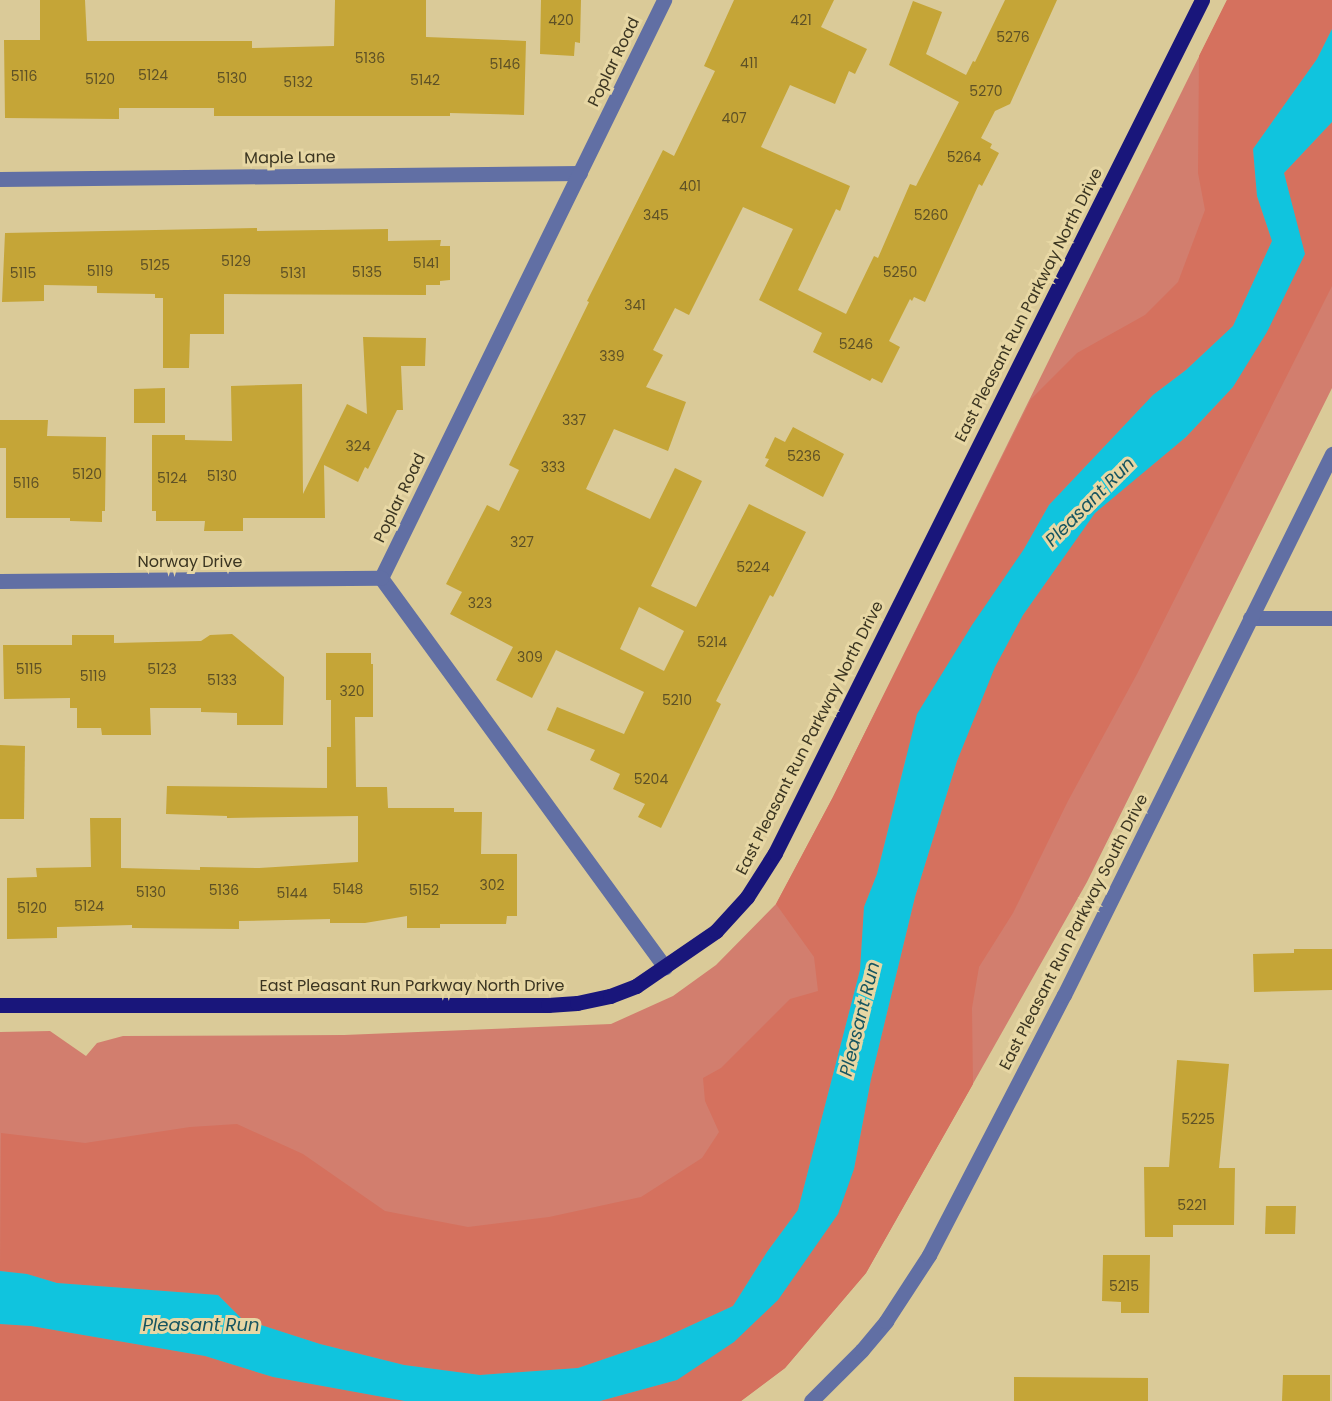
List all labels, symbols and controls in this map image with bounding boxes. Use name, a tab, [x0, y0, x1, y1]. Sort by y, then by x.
house number: 420	[548, 12, 574, 28]
house number: 421	[790, 12, 812, 28]
street label: Poplar Road	[584, 14, 644, 110]
house number: 5276	[996, 29, 1030, 45]
house number: 5136	[355, 50, 385, 66]
house number: 411	[740, 55, 758, 71]
house number: 5146	[490, 56, 520, 72]
house number: 5124	[138, 67, 168, 83]
house number: 5116	[11, 68, 37, 84]
house number: 5130	[217, 70, 247, 86]
house number: 5120	[85, 71, 115, 87]
house number: 5142	[410, 72, 440, 88]
house number: 5132	[283, 74, 313, 90]
house number: 5270	[969, 83, 1003, 99]
house number: 407	[721, 110, 747, 126]
street label: Maple Lane	[244, 148, 336, 168]
house number: 5264	[947, 149, 981, 165]
street label: East Pleasant Run Parkway North Drive	[951, 165, 1107, 445]
house number: 401	[679, 178, 701, 194]
house number: 345	[643, 207, 669, 223]
house number: 5260	[914, 207, 948, 223]
house number: 5129	[221, 253, 251, 269]
house number: 5141	[413, 255, 439, 271]
house number: 5125	[140, 257, 170, 273]
house number: 5119	[87, 263, 113, 279]
house number: 5135	[352, 264, 382, 280]
house number: 5250	[883, 264, 917, 280]
house number: 5115	[10, 265, 36, 281]
house number: 5131	[280, 265, 306, 281]
house number: 341	[624, 297, 646, 313]
house number: 5246	[839, 336, 873, 352]
house number: 339	[599, 348, 625, 364]
house number: 337	[562, 412, 586, 428]
house number: 324	[345, 438, 371, 454]
house number: 5236	[787, 448, 821, 464]
street label: Poplar Road	[370, 450, 430, 546]
water label: Pleasant Run	[1041, 453, 1139, 551]
house number: 333	[541, 459, 565, 475]
house number: 5120	[72, 466, 102, 482]
house number: 5130	[207, 468, 237, 484]
house number: 5124	[157, 470, 187, 486]
house number: 5116	[13, 475, 39, 491]
house number: 327	[510, 534, 534, 550]
street label: Norway Drive	[138, 552, 242, 572]
house number: 5224	[736, 559, 770, 575]
house number: 323	[468, 595, 492, 611]
street label: East Pleasant Run Parkway North Drive	[732, 598, 888, 878]
house number: 5214	[697, 634, 727, 650]
house number: 309	[517, 649, 543, 665]
house number: 5115	[16, 661, 42, 677]
house number: 5123	[147, 661, 177, 677]
house number: 5119	[80, 668, 106, 684]
house number: 5133	[207, 672, 237, 688]
house number: 320	[339, 683, 365, 699]
house number: 5210	[662, 692, 692, 708]
house number: 5204	[634, 771, 668, 787]
street label: East Pleasant Run Parkway South Drive	[996, 791, 1152, 1073]
house number: 302	[479, 877, 505, 893]
house number: 5148	[333, 881, 363, 897]
house number: 5136	[209, 882, 239, 898]
house number: 5152	[409, 882, 439, 898]
house number: 5130	[136, 884, 166, 900]
house number: 5144	[277, 885, 307, 901]
house number: 5124	[74, 898, 104, 914]
house number: 5120	[17, 900, 47, 916]
water label: Pleasant Run	[835, 960, 885, 1078]
street label: East Pleasant Run Parkway North Drive	[260, 976, 564, 996]
house number: 5225	[1181, 1111, 1215, 1127]
house number: 5221	[1177, 1197, 1207, 1213]
house number: 5215	[1109, 1278, 1139, 1294]
water label: Pleasant Run	[142, 1314, 260, 1336]

